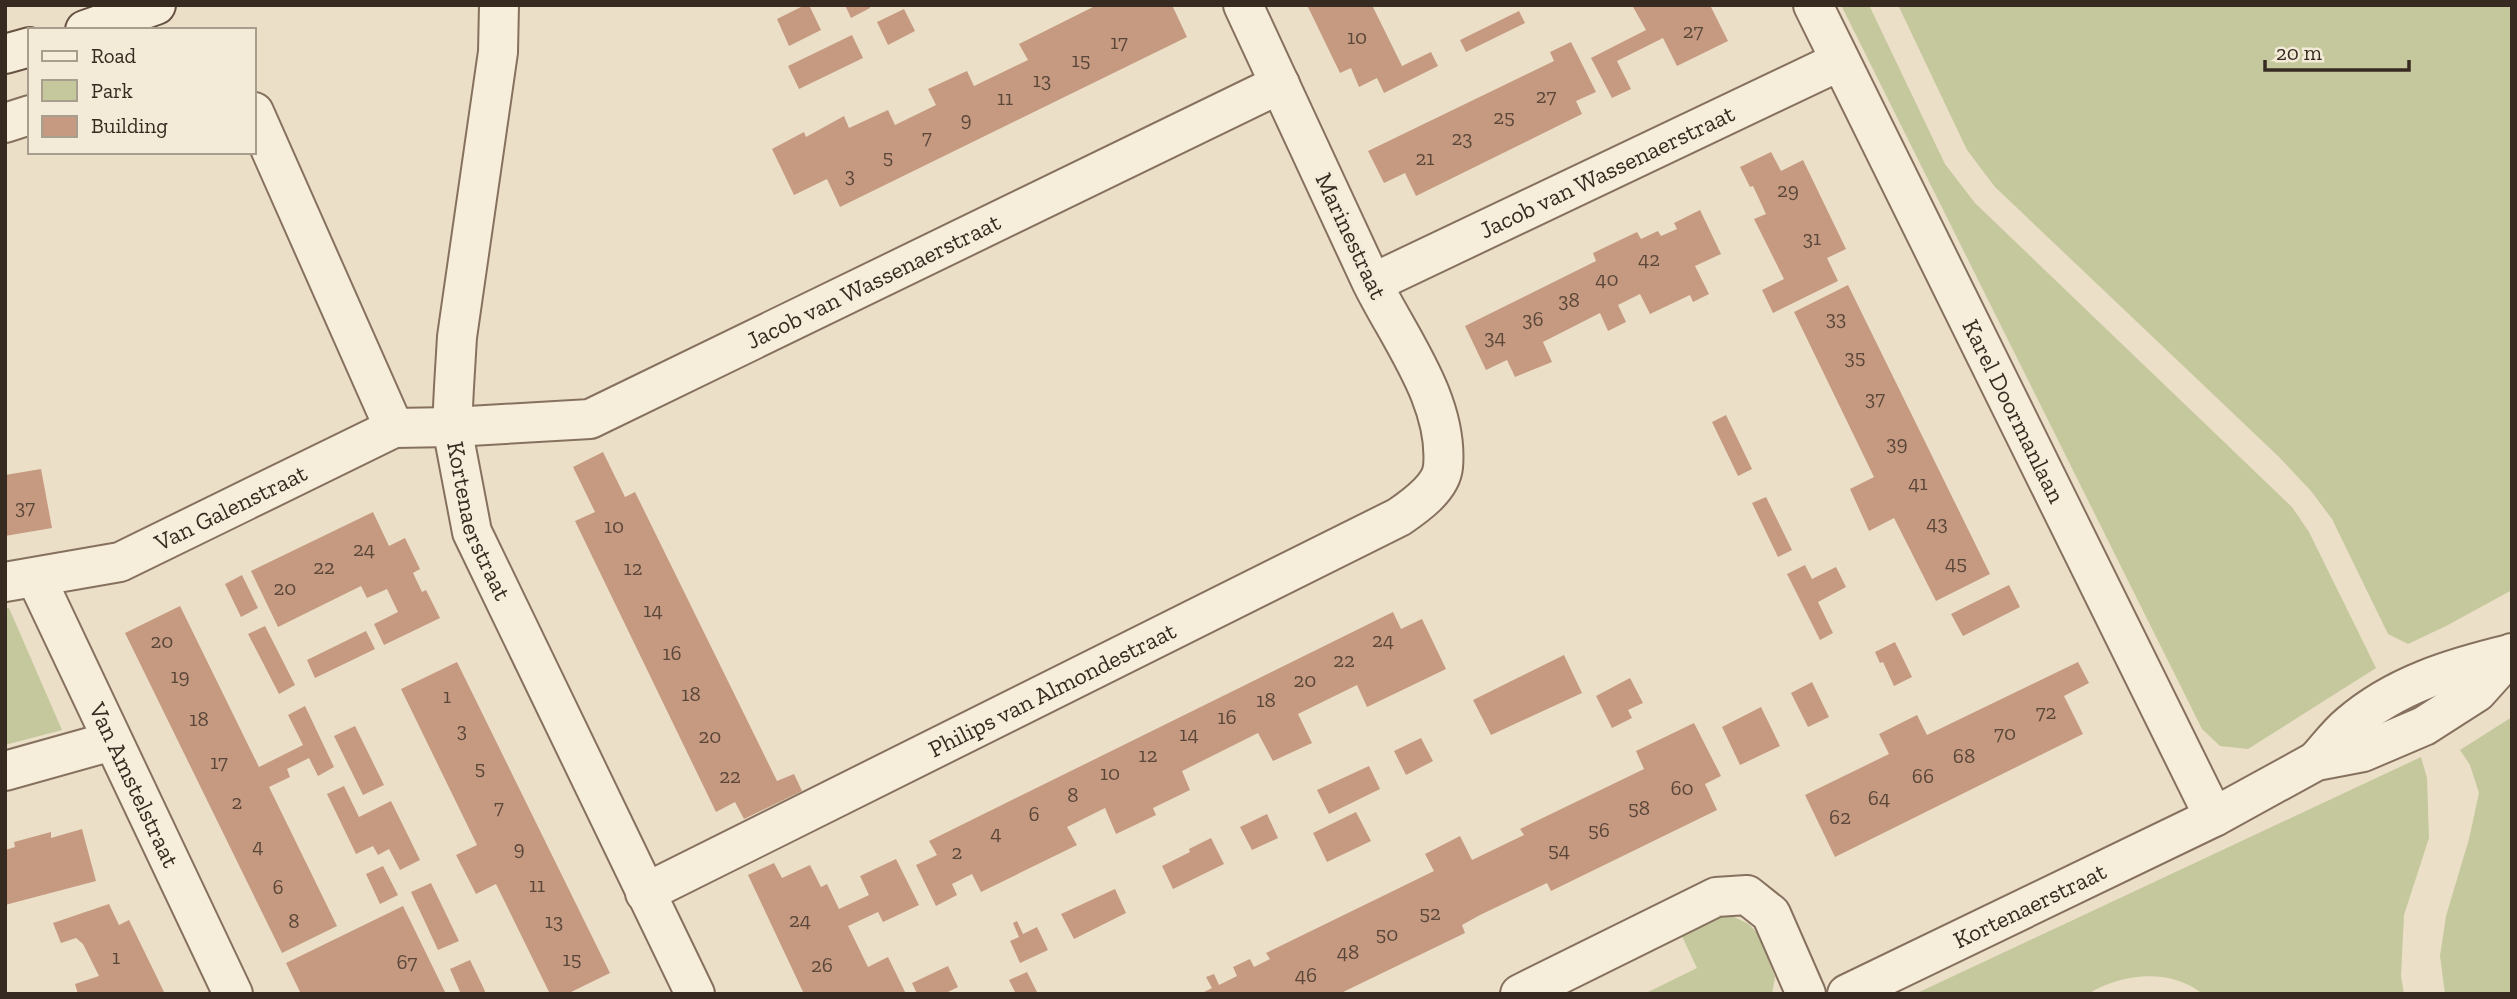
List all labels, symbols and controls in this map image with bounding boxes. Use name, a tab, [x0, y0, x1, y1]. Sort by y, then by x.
house number: 27	[1683, 18, 1703, 43]
house number: 10	[1347, 24, 1367, 49]
legend	[28, 28, 256, 154]
scale bar	[2265, 28, 2408, 72]
house number: 17	[1110, 29, 1128, 54]
text: 20 m	[2276, 40, 2322, 65]
text: Road	[91, 43, 137, 68]
house number: 15	[1072, 47, 1090, 72]
house number: 13	[1033, 67, 1051, 92]
text: Park	[91, 78, 133, 103]
house number: 27	[1536, 83, 1556, 108]
house number: 11	[997, 85, 1013, 110]
street label: Jacob van Wassenaerstraat	[1475, 98, 1739, 244]
house number: 25	[1493, 104, 1515, 129]
house number: 9	[960, 106, 972, 131]
text: Building	[91, 113, 168, 138]
house number: 7	[922, 124, 932, 149]
house number: 23	[1451, 125, 1473, 150]
house number: 5	[883, 144, 893, 169]
house number: 21	[1416, 145, 1434, 170]
house number: 3	[845, 162, 855, 187]
street label: Marinestraat	[1310, 168, 1393, 304]
house number: 29	[1777, 177, 1799, 202]
street label: Jacob van Wassenaerstraat	[741, 207, 1005, 355]
house number: 31	[1803, 225, 1821, 250]
house number: 42	[1638, 246, 1660, 271]
house number: 40	[1595, 266, 1619, 291]
house number: 38	[1558, 287, 1580, 312]
house number: 33	[1826, 305, 1846, 330]
house number: 36	[1522, 306, 1544, 331]
street label: Karel Doormanlaan	[1956, 314, 2072, 508]
house number: 34	[1484, 324, 1506, 349]
house number: 35	[1844, 344, 1866, 369]
house number: 37	[1865, 385, 1885, 410]
house number: 39	[1886, 430, 1908, 455]
street label: Kortenaerstraat	[441, 439, 518, 605]
street label: Van Galenstraat	[149, 458, 312, 557]
house number: 41	[1908, 470, 1928, 495]
house number: 37	[15, 494, 35, 519]
house number: 43	[1926, 510, 1948, 535]
house number: 10	[604, 513, 624, 538]
house number: 24	[353, 536, 375, 561]
house number: 45	[1945, 550, 1967, 575]
house number: 22	[313, 554, 335, 579]
house number: 12	[624, 555, 642, 580]
house number: 20	[274, 575, 296, 600]
house number: 14	[643, 597, 663, 622]
street label: Philips van Almondestraat	[923, 616, 1181, 763]
house number: 24	[1372, 627, 1394, 652]
house number: 20	[151, 628, 173, 653]
house number: 16	[662, 640, 682, 665]
house number: 22	[1333, 647, 1355, 672]
house number: 19	[170, 663, 190, 688]
house number: 20	[1294, 667, 1316, 692]
house number: 18	[681, 681, 701, 706]
house number: 1	[443, 683, 451, 708]
house number: 18	[1256, 687, 1276, 712]
street label: Van Amstelstraat	[83, 697, 186, 872]
house number: 72	[2036, 699, 2056, 724]
house number: 16	[1217, 704, 1237, 729]
house number: 18	[189, 706, 209, 731]
house number: 3	[457, 717, 467, 742]
house number: 70	[1994, 720, 2016, 745]
house number: 14	[1179, 721, 1199, 746]
house number: 20	[699, 723, 721, 748]
house number: 12	[1139, 742, 1157, 767]
house number: 68	[1953, 743, 1975, 768]
house number: 17	[210, 749, 228, 774]
house number: 5	[475, 755, 485, 780]
house number: 10	[1100, 760, 1120, 785]
house number: 22	[719, 763, 741, 788]
house number: 66	[1912, 763, 1934, 788]
house number: 60	[1670, 775, 1694, 800]
house number: 8	[1067, 782, 1079, 807]
house number: 64	[1868, 785, 1890, 810]
house number: 2	[232, 789, 242, 814]
house number: 7	[494, 794, 504, 819]
house number: 58	[1628, 795, 1650, 820]
house number: 6	[1028, 801, 1040, 826]
house number: 62	[1829, 804, 1851, 829]
house number: 56	[1588, 817, 1610, 842]
house number: 4	[990, 820, 1002, 845]
house number: 4	[252, 833, 264, 858]
house number: 9	[513, 835, 525, 860]
house number: 54	[1548, 837, 1570, 862]
house number: 2	[952, 839, 962, 864]
street label: Kortenaerstraat	[1949, 856, 2111, 954]
house number: 11	[529, 872, 545, 897]
house number: 6	[272, 874, 284, 899]
house number: 52	[1419, 900, 1441, 925]
house number: 24	[789, 907, 811, 932]
house number: 8	[288, 908, 300, 933]
house number: 13	[545, 908, 563, 933]
house number: 50	[1376, 921, 1398, 946]
house number: 48	[1337, 939, 1359, 964]
house number: 1	[112, 944, 120, 969]
house number: 15	[563, 946, 581, 971]
house number: 67	[396, 949, 418, 974]
house number: 26	[811, 952, 833, 977]
house number: 46	[1295, 962, 1317, 987]

